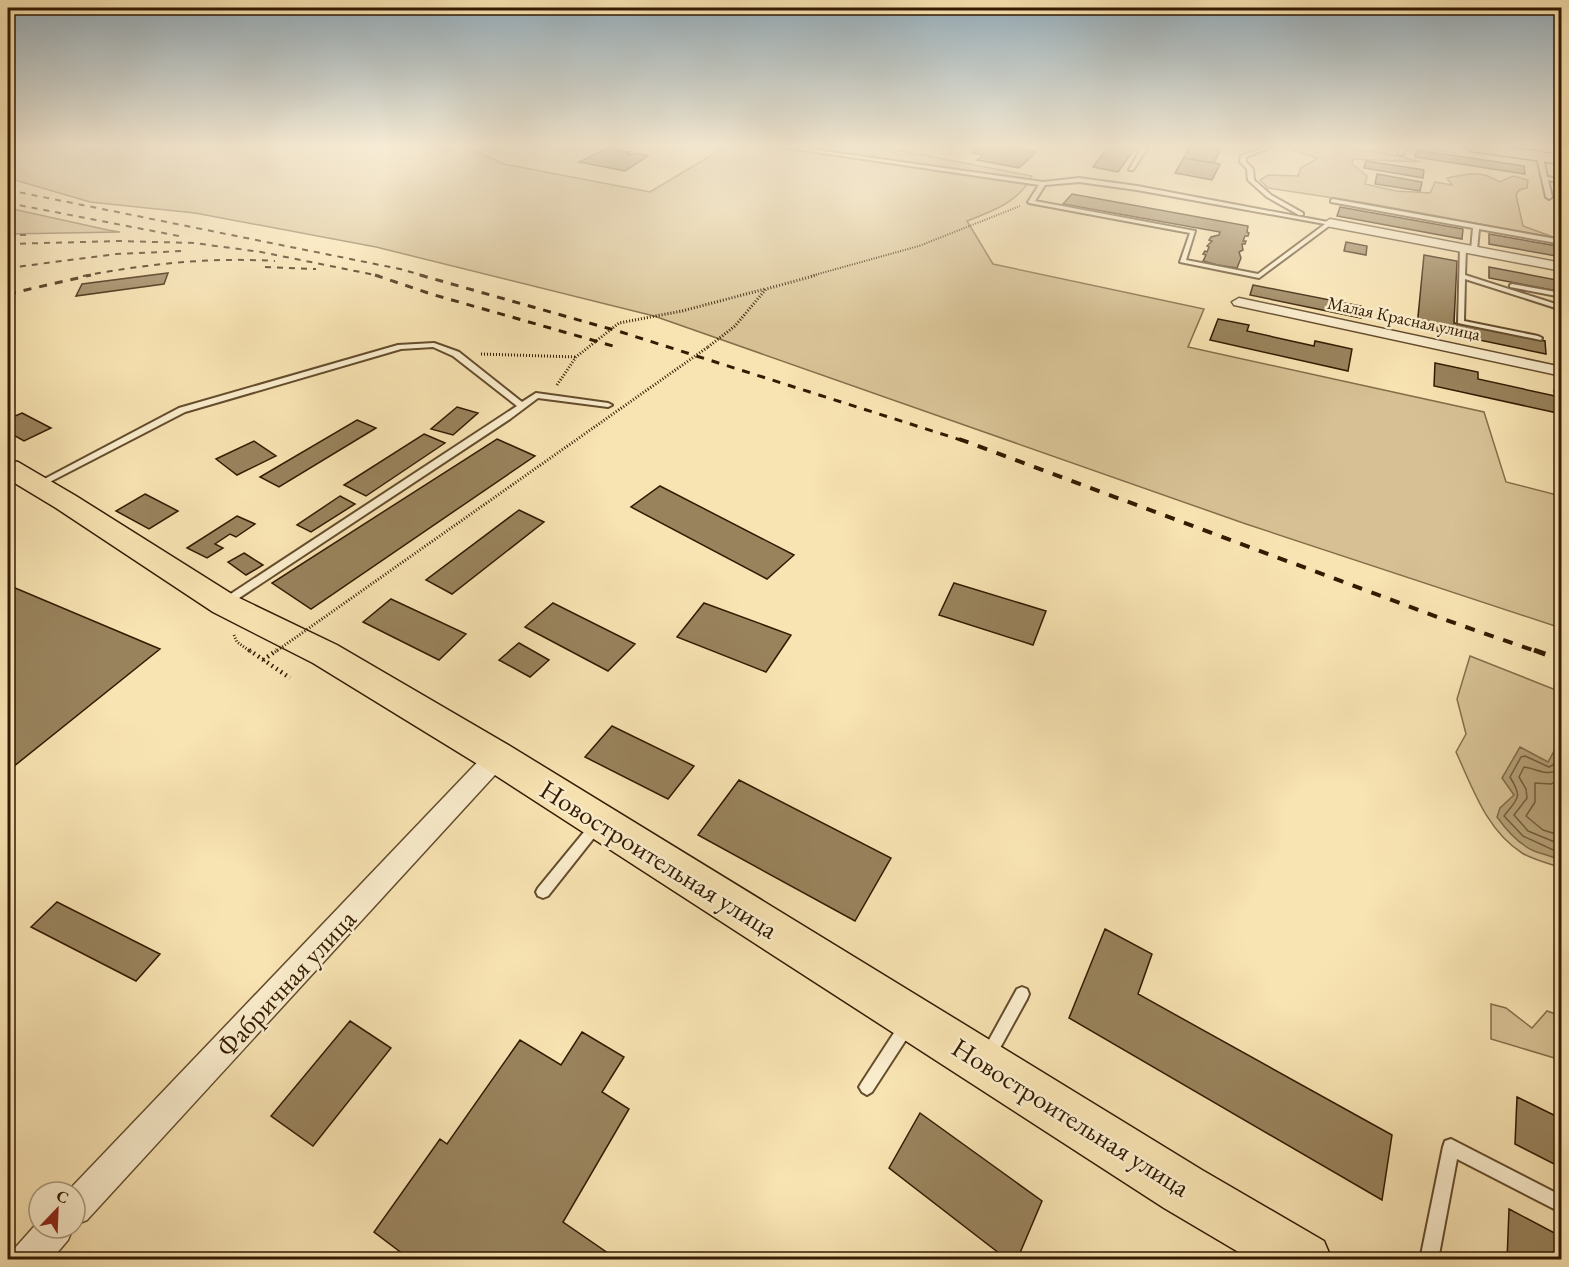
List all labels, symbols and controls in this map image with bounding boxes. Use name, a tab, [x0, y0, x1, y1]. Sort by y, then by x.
street label: Малая Красная улица	[1325, 291, 1483, 346]
street label: Новостроительная улица	[533, 772, 785, 947]
street label: Фабричная улица	[209, 902, 364, 1064]
street label: Новостроительная улица	[945, 1030, 1197, 1205]
north arrow	[27, 1180, 87, 1240]
text: С	[53, 1185, 72, 1209]

